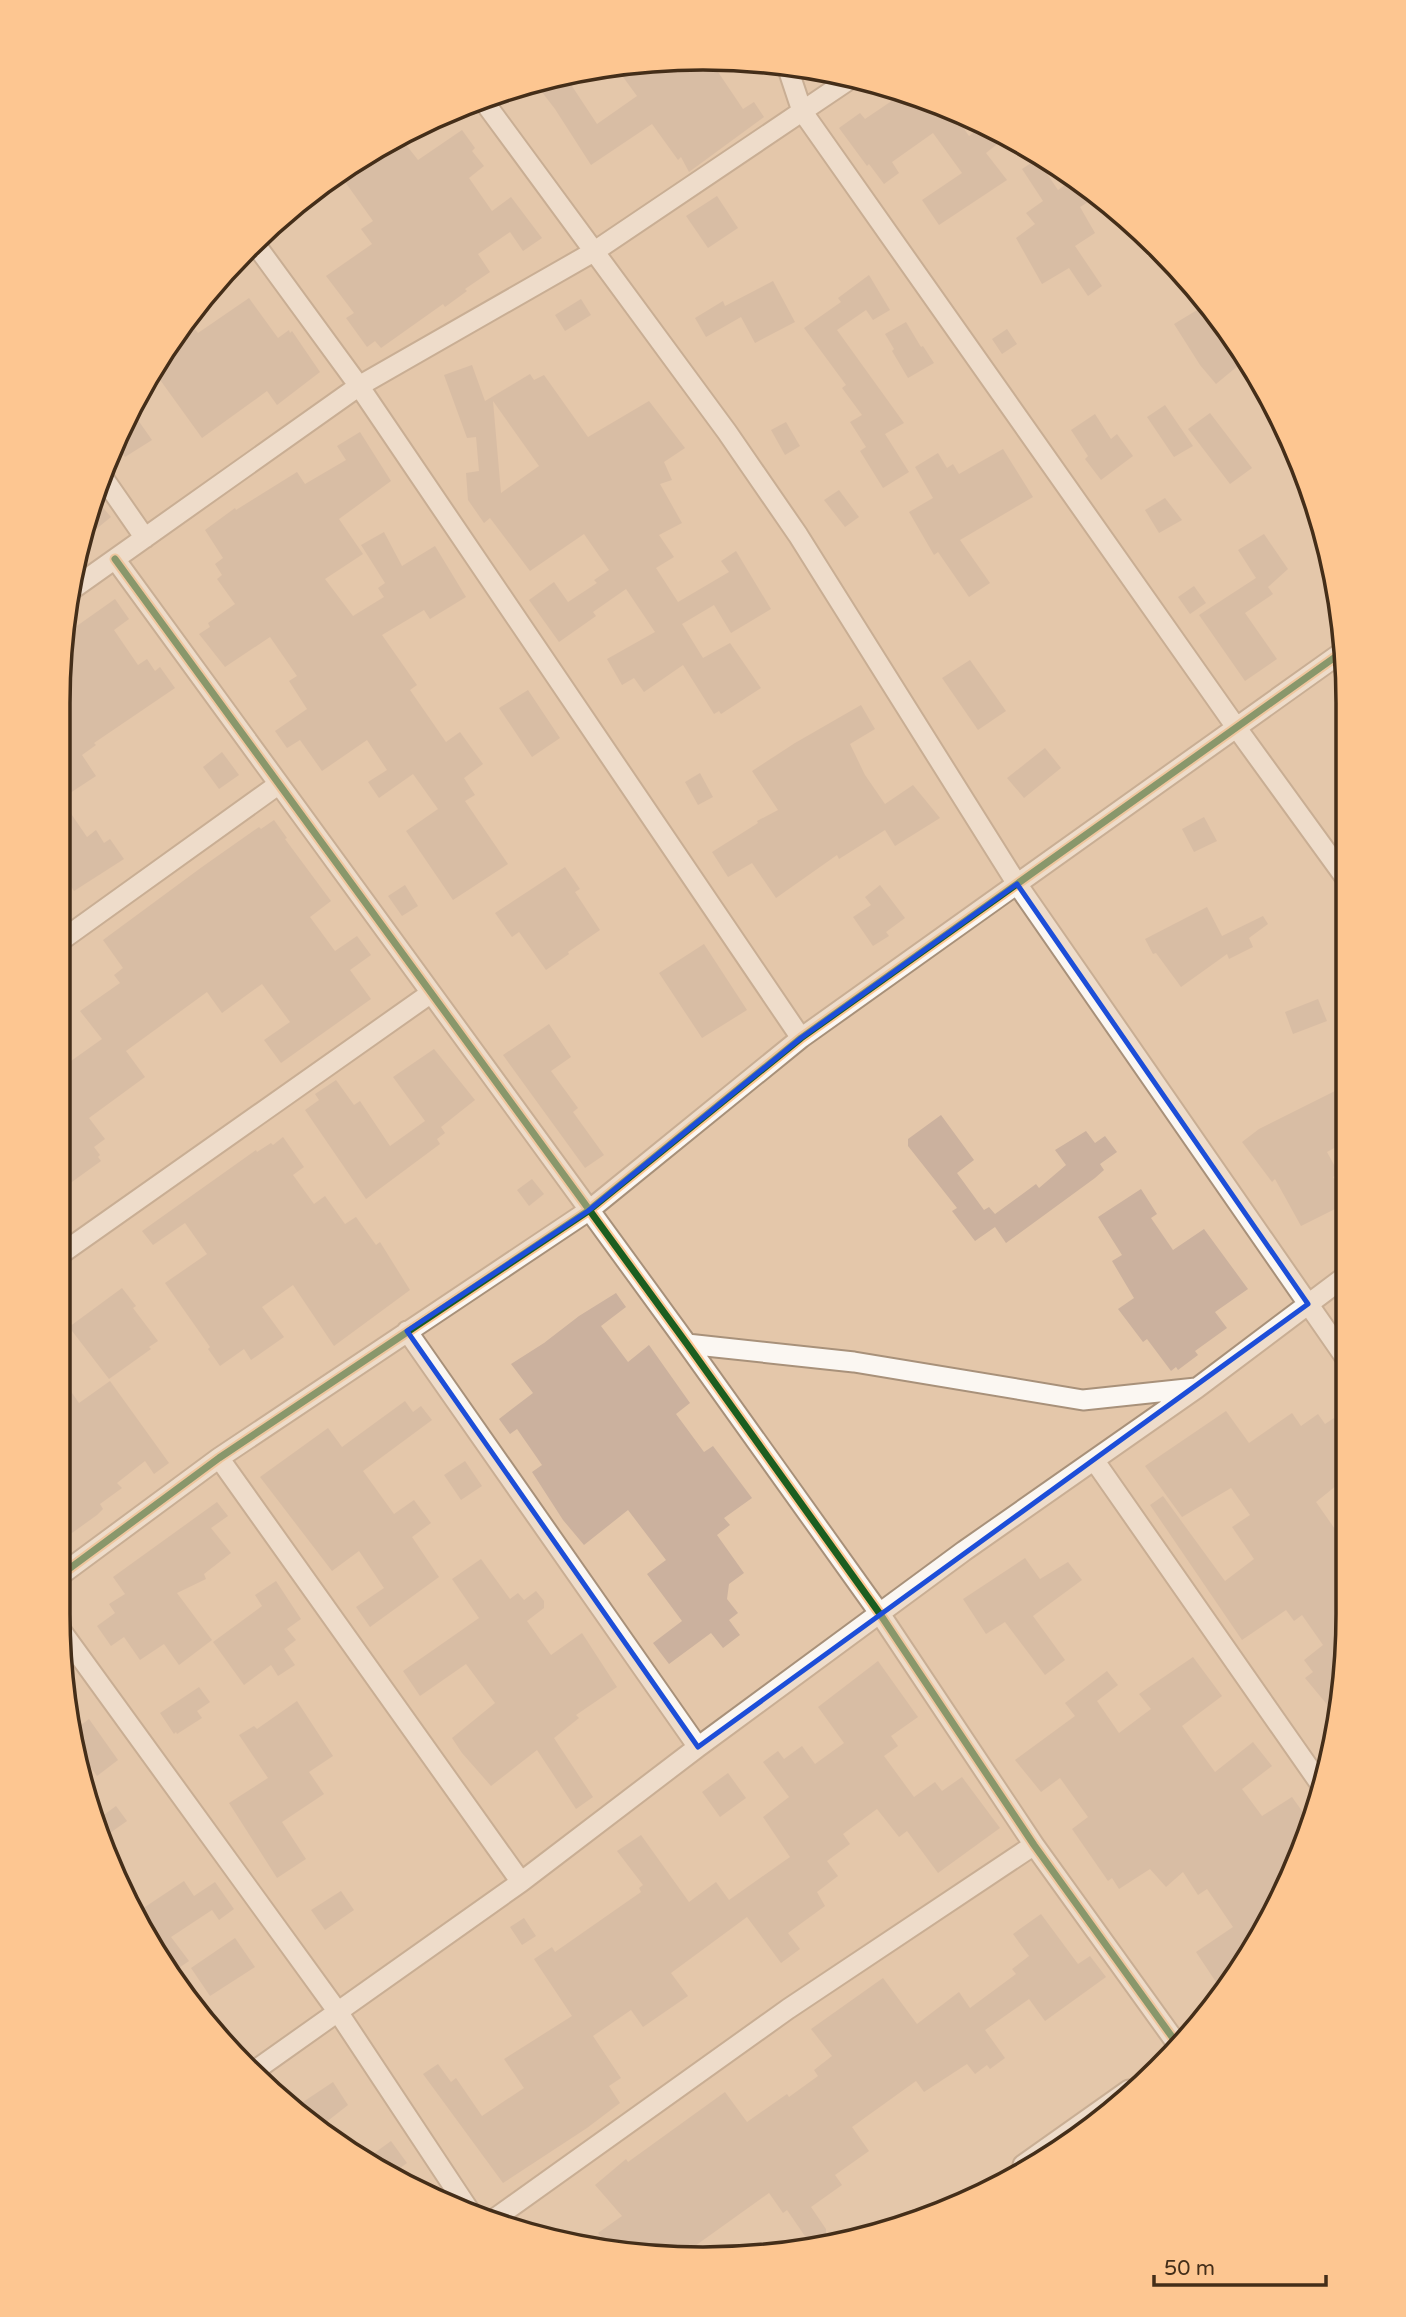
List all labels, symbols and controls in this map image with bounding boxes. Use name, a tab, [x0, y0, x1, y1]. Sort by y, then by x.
scale bar	[1154, 2244, 1326, 2288]
text: 50 m	[1164, 2256, 1215, 2281]

